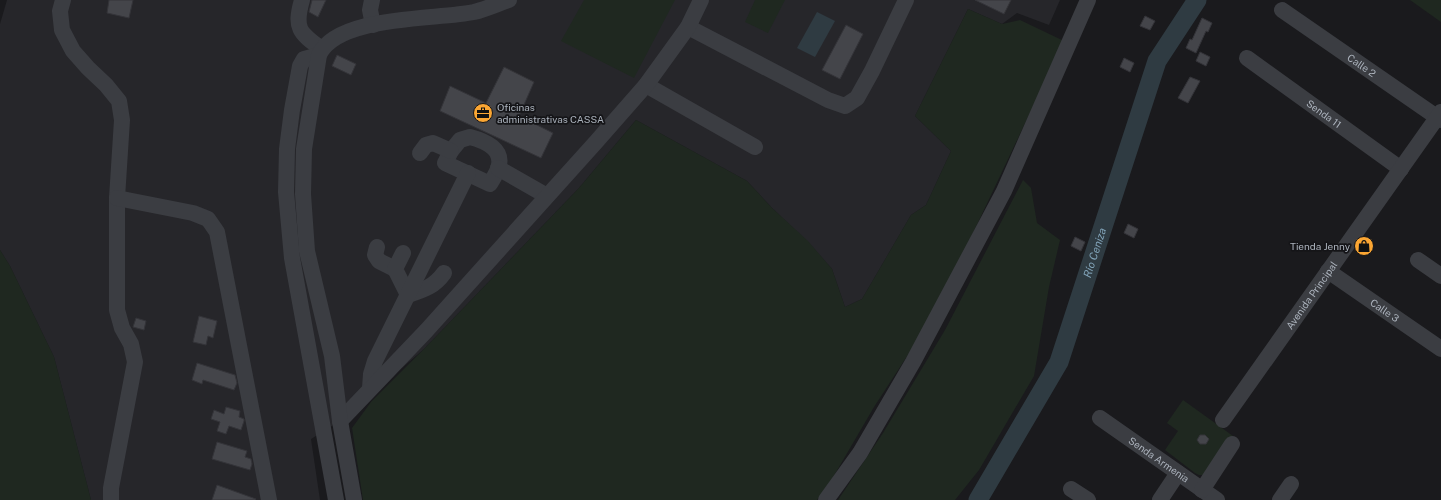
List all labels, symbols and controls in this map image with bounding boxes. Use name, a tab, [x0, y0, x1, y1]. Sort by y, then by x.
street label: Calle 2	[1345, 51, 1378, 79]
street label: Senda 11	[1304, 97, 1344, 130]
place label: Oficinas administrativas CASSA	[497, 101, 604, 125]
office icon: Oficinas administrativas CASSA	[472, 102, 494, 124]
water label: Río Ceniza	[1081, 226, 1108, 279]
shop icon: Tienda Jenny	[1353, 235, 1375, 257]
place label: Tienda Jenny	[1290, 240, 1351, 252]
street label: Avenida Principal	[1283, 259, 1339, 331]
street label: Calle 3	[1368, 296, 1402, 324]
street label: Senda Armenia	[1126, 434, 1192, 485]

